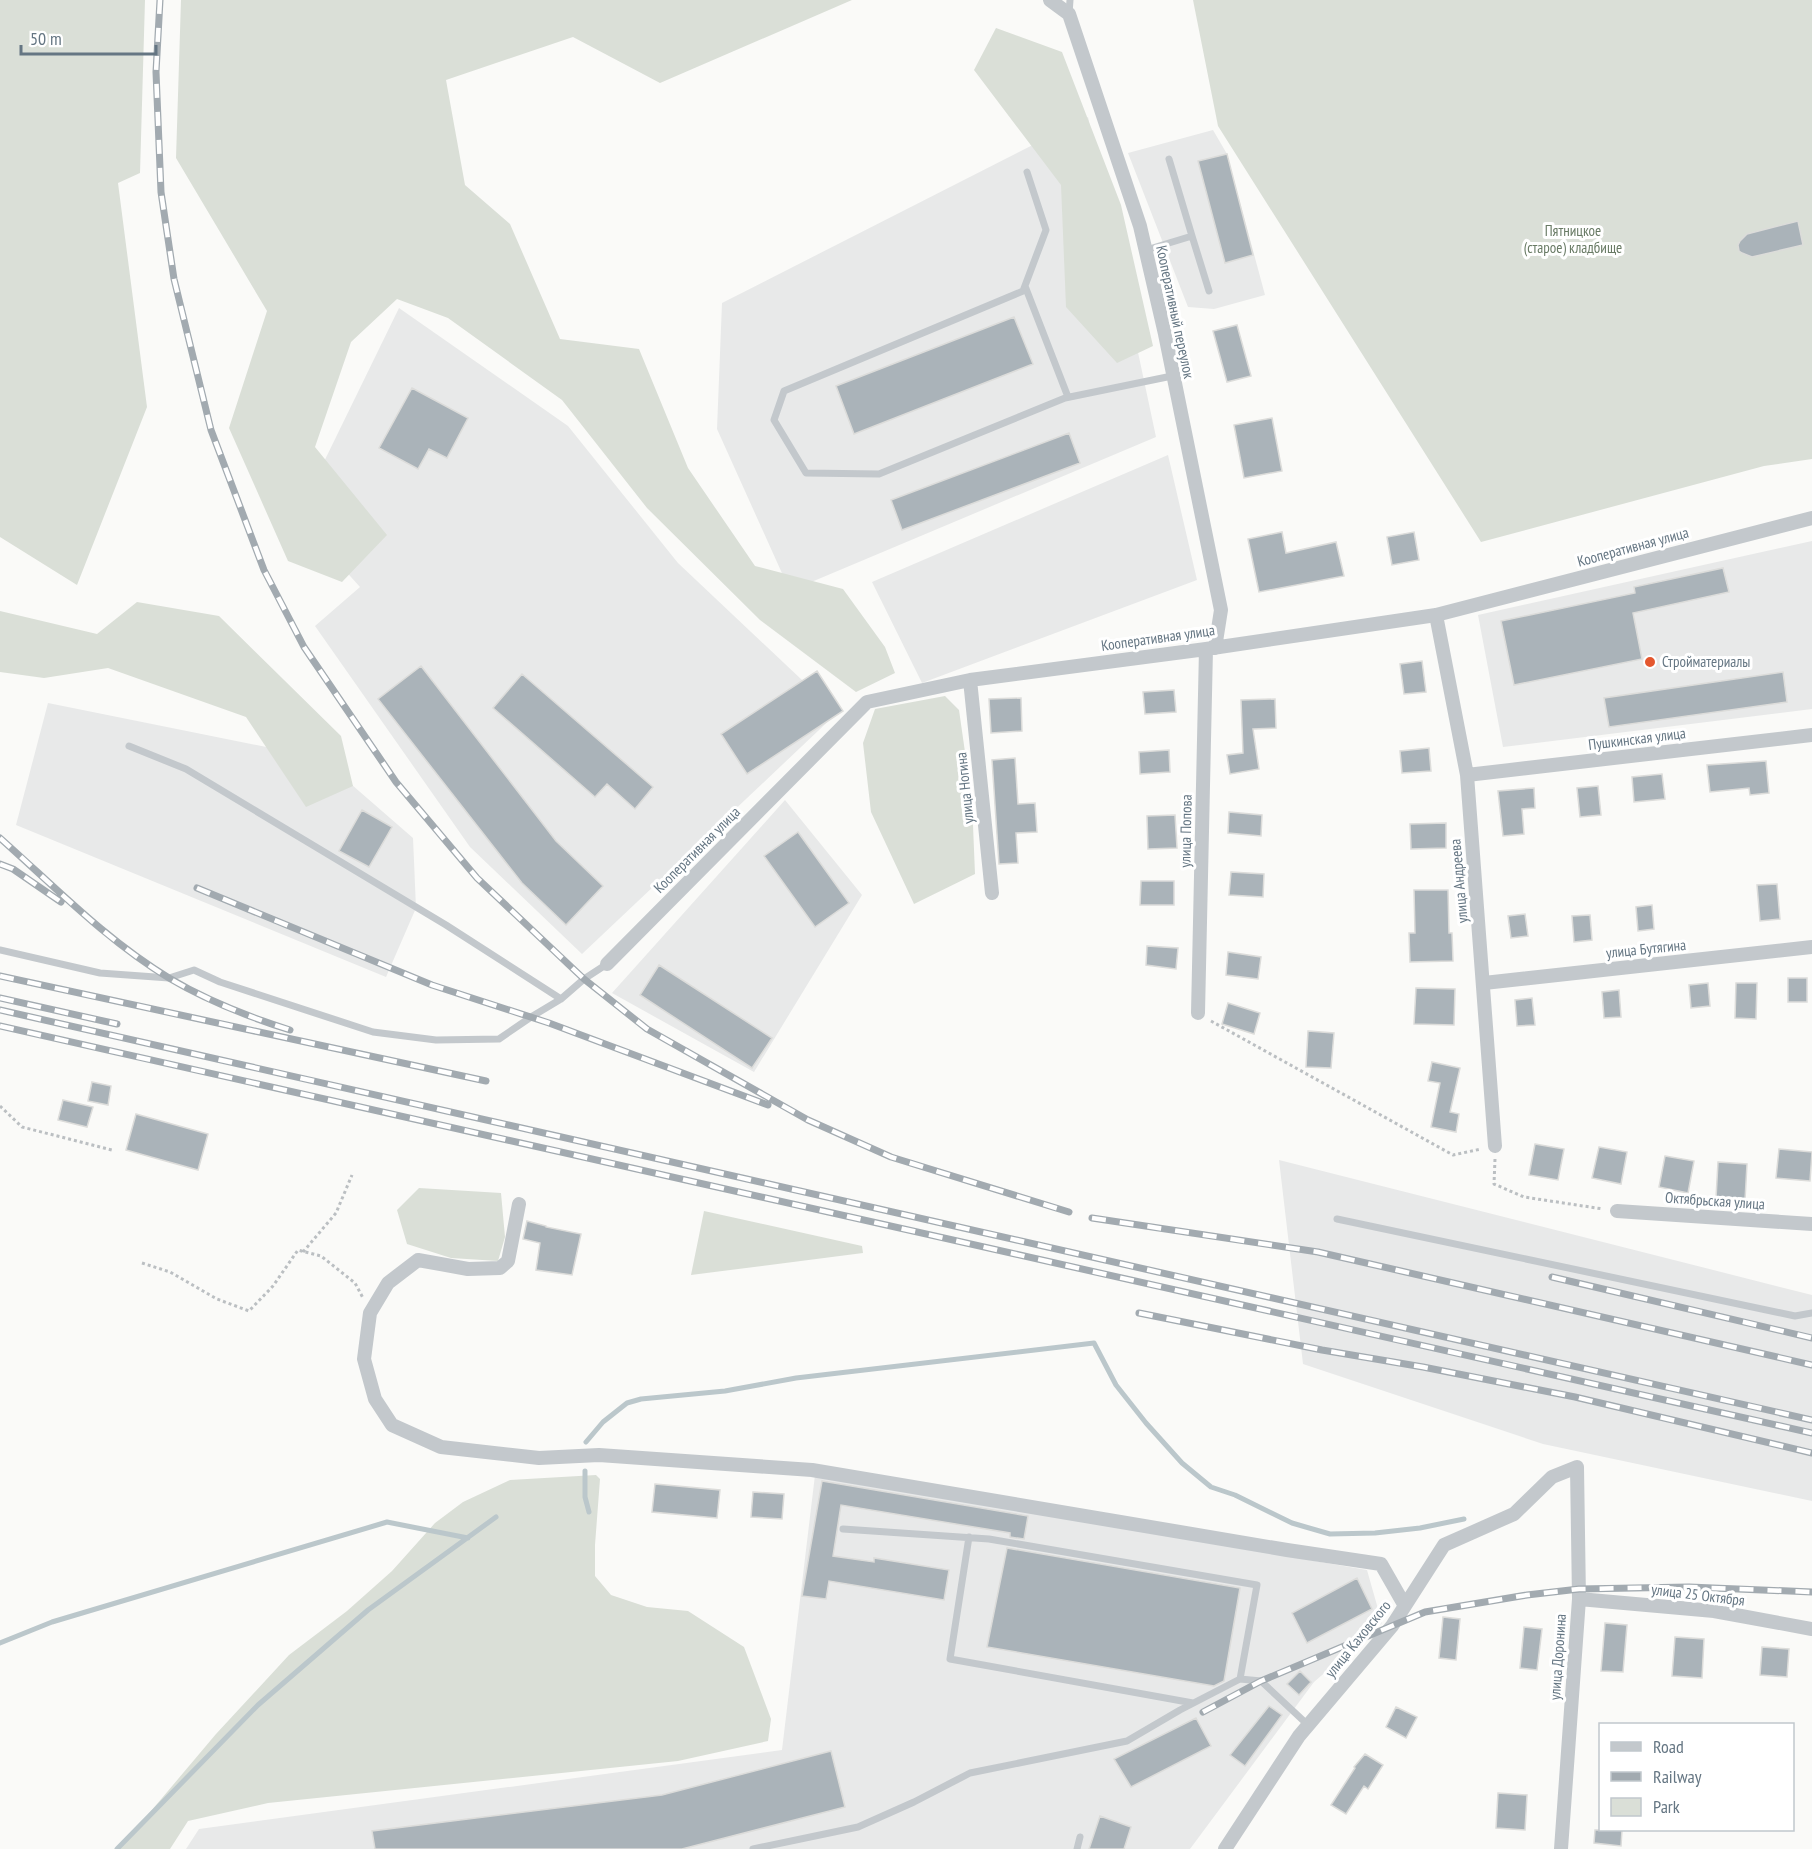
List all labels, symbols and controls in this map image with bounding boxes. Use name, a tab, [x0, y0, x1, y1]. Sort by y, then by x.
scale bar	[21, 18, 156, 56]
text: 50 m	[30, 27, 62, 50]
park label: Пятницкое (старое) кладбище	[1524, 221, 1622, 257]
street label: Кооперативный переулок	[1152, 244, 1199, 380]
street label: Кооперативная улица	[1575, 523, 1691, 571]
street label: Кооперативная улица	[1100, 620, 1216, 655]
place label: Стройматериалы	[1662, 652, 1750, 671]
marker: Стройматериалы	[1643, 655, 1657, 669]
street label: Пушкинская улица	[1587, 723, 1687, 754]
street label: улица Ногина	[951, 751, 978, 825]
street label: улица Попова	[1175, 794, 1196, 868]
street label: Кооперативная улица	[649, 802, 744, 897]
street label: улица Андреева	[1445, 838, 1472, 924]
street label: улица Бутягина	[1605, 935, 1687, 962]
street label: Октябрьская улица	[1664, 1188, 1766, 1213]
street label: улица 25 Октября	[1650, 1579, 1746, 1610]
street label: улица Каховского	[1321, 1596, 1395, 1681]
street label: улица Доронина	[1545, 1613, 1570, 1701]
legend	[1599, 1723, 1794, 1831]
text: Road	[1653, 1735, 1684, 1758]
text: Railway	[1653, 1765, 1702, 1788]
text: Park	[1653, 1795, 1680, 1818]

